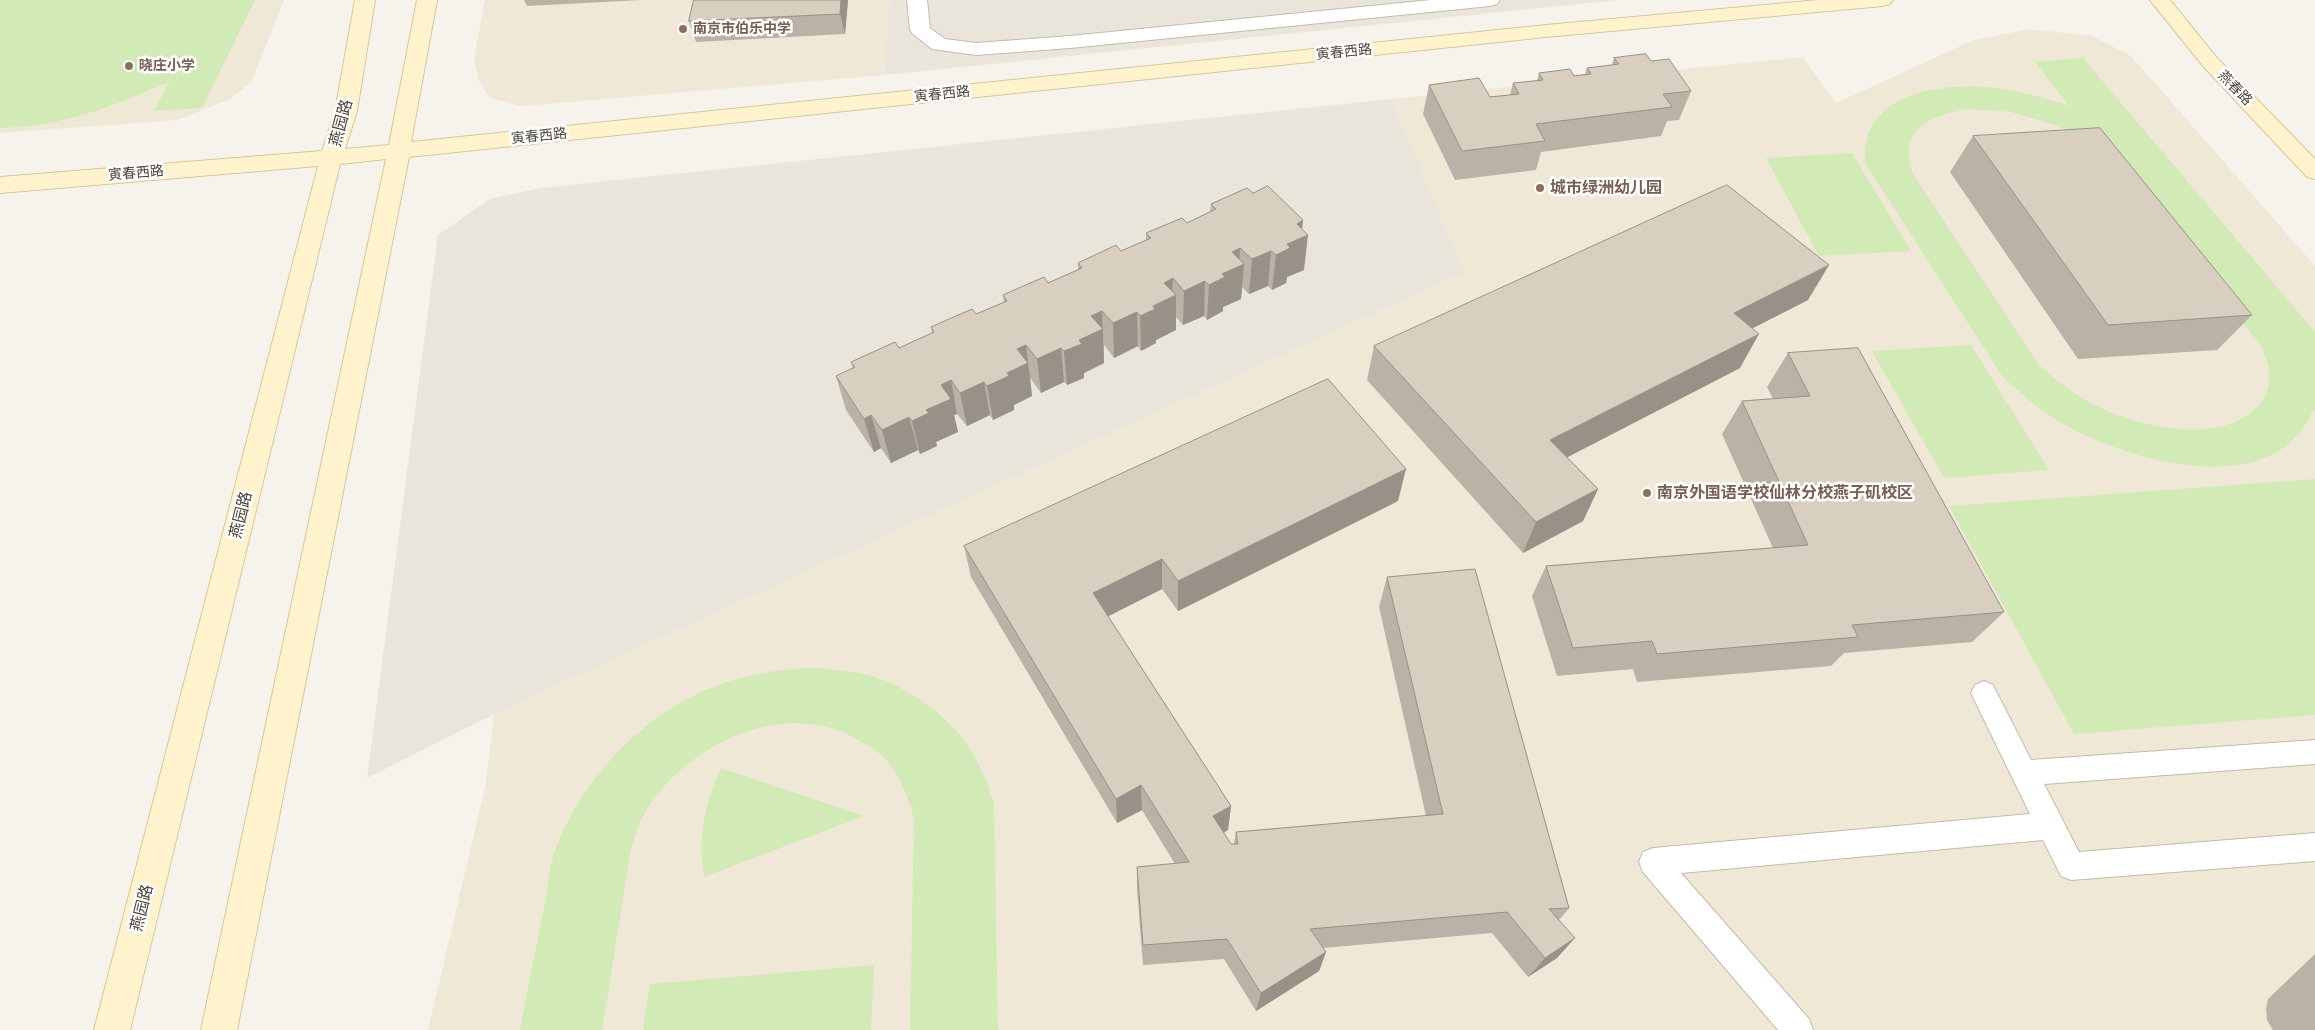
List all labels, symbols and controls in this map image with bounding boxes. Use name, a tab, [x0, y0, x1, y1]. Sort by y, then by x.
place label: 南京市伯乐中学	[693, 21, 791, 37]
marker: 南京市伯乐中学	[677, 23, 689, 35]
street label: 寅春西路	[1315, 41, 1373, 63]
place label: 晓庄小学	[139, 58, 195, 74]
marker: 晓庄小学	[123, 60, 135, 72]
street label: 燕春路	[2214, 67, 2256, 109]
street label: 寅春西路	[913, 83, 971, 105]
street label: 燕园路	[326, 97, 356, 149]
street label: 寅春西路	[510, 125, 568, 147]
street label: 寅春西路	[107, 162, 165, 184]
place label: 城市绿洲幼儿园	[1550, 178, 1662, 198]
marker: 城市绿洲幼儿园	[1534, 182, 1546, 194]
place label: 南京外国语学校仙林分校燕子矶校区	[1657, 483, 1913, 503]
marker: 南京外国语学校仙林分校燕子矶校区	[1641, 487, 1653, 499]
street label: 燕园路	[226, 489, 256, 541]
street label: 燕园路	[127, 882, 157, 934]

